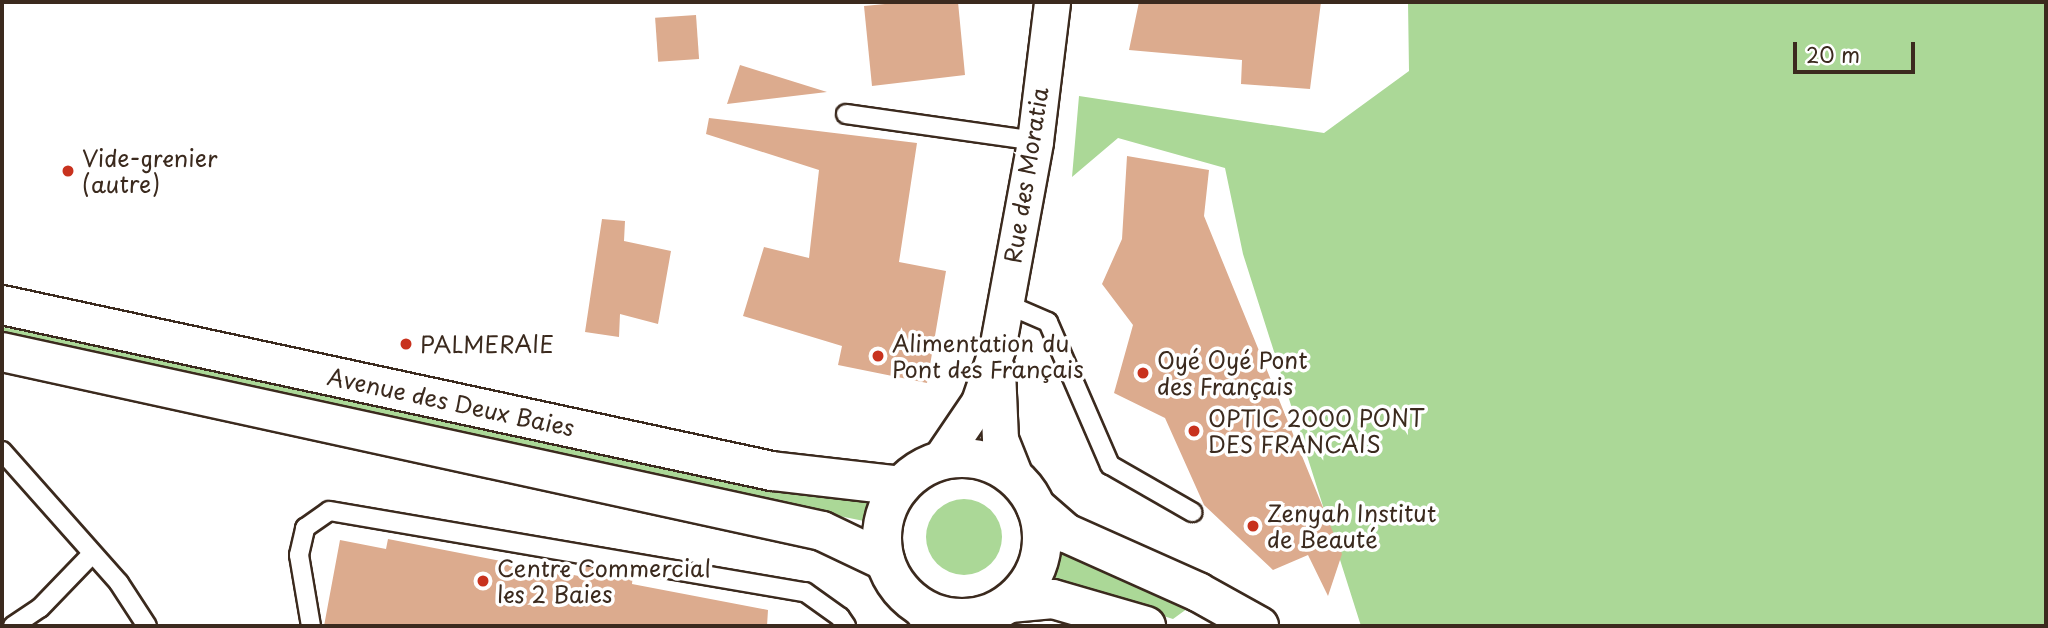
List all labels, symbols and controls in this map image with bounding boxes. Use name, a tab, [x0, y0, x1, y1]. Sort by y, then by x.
scale bar	[1796, 28, 1918, 72]
text: 20 m	[1806, 38, 1860, 70]
street label: Rue des Moratia	[998, 83, 1054, 267]
place label: Vide-grenier (autre)	[82, 144, 217, 198]
marker: Vide-grenier (autre)	[60, 163, 76, 179]
place label: Alimentation du Pont des Français	[892, 329, 1087, 383]
place label: PALMERAIE	[420, 330, 554, 358]
marker: PALMERAIE	[398, 336, 414, 352]
place label: Oyé Oyé Pont des Français	[1157, 346, 1309, 400]
marker: Alimentation du Pont des Français	[870, 348, 886, 364]
street label: Avenue des Deux Baies	[325, 362, 577, 442]
marker: Oyé Oyé Pont des Français	[1135, 365, 1151, 381]
place label: OPTIC 2000 PONT DES FRANCAIS	[1208, 404, 1428, 458]
marker: OPTIC 2000 PONT DES FRANCAIS	[1186, 423, 1202, 439]
place label: Zenyah Institut de Beauté	[1267, 499, 1437, 553]
marker: Zenyah Institut de Beauté	[1245, 518, 1261, 534]
place label: Centre Commercial les 2 Baies	[497, 554, 714, 608]
marker: Centre Commercial les 2 Baies	[475, 573, 491, 589]

